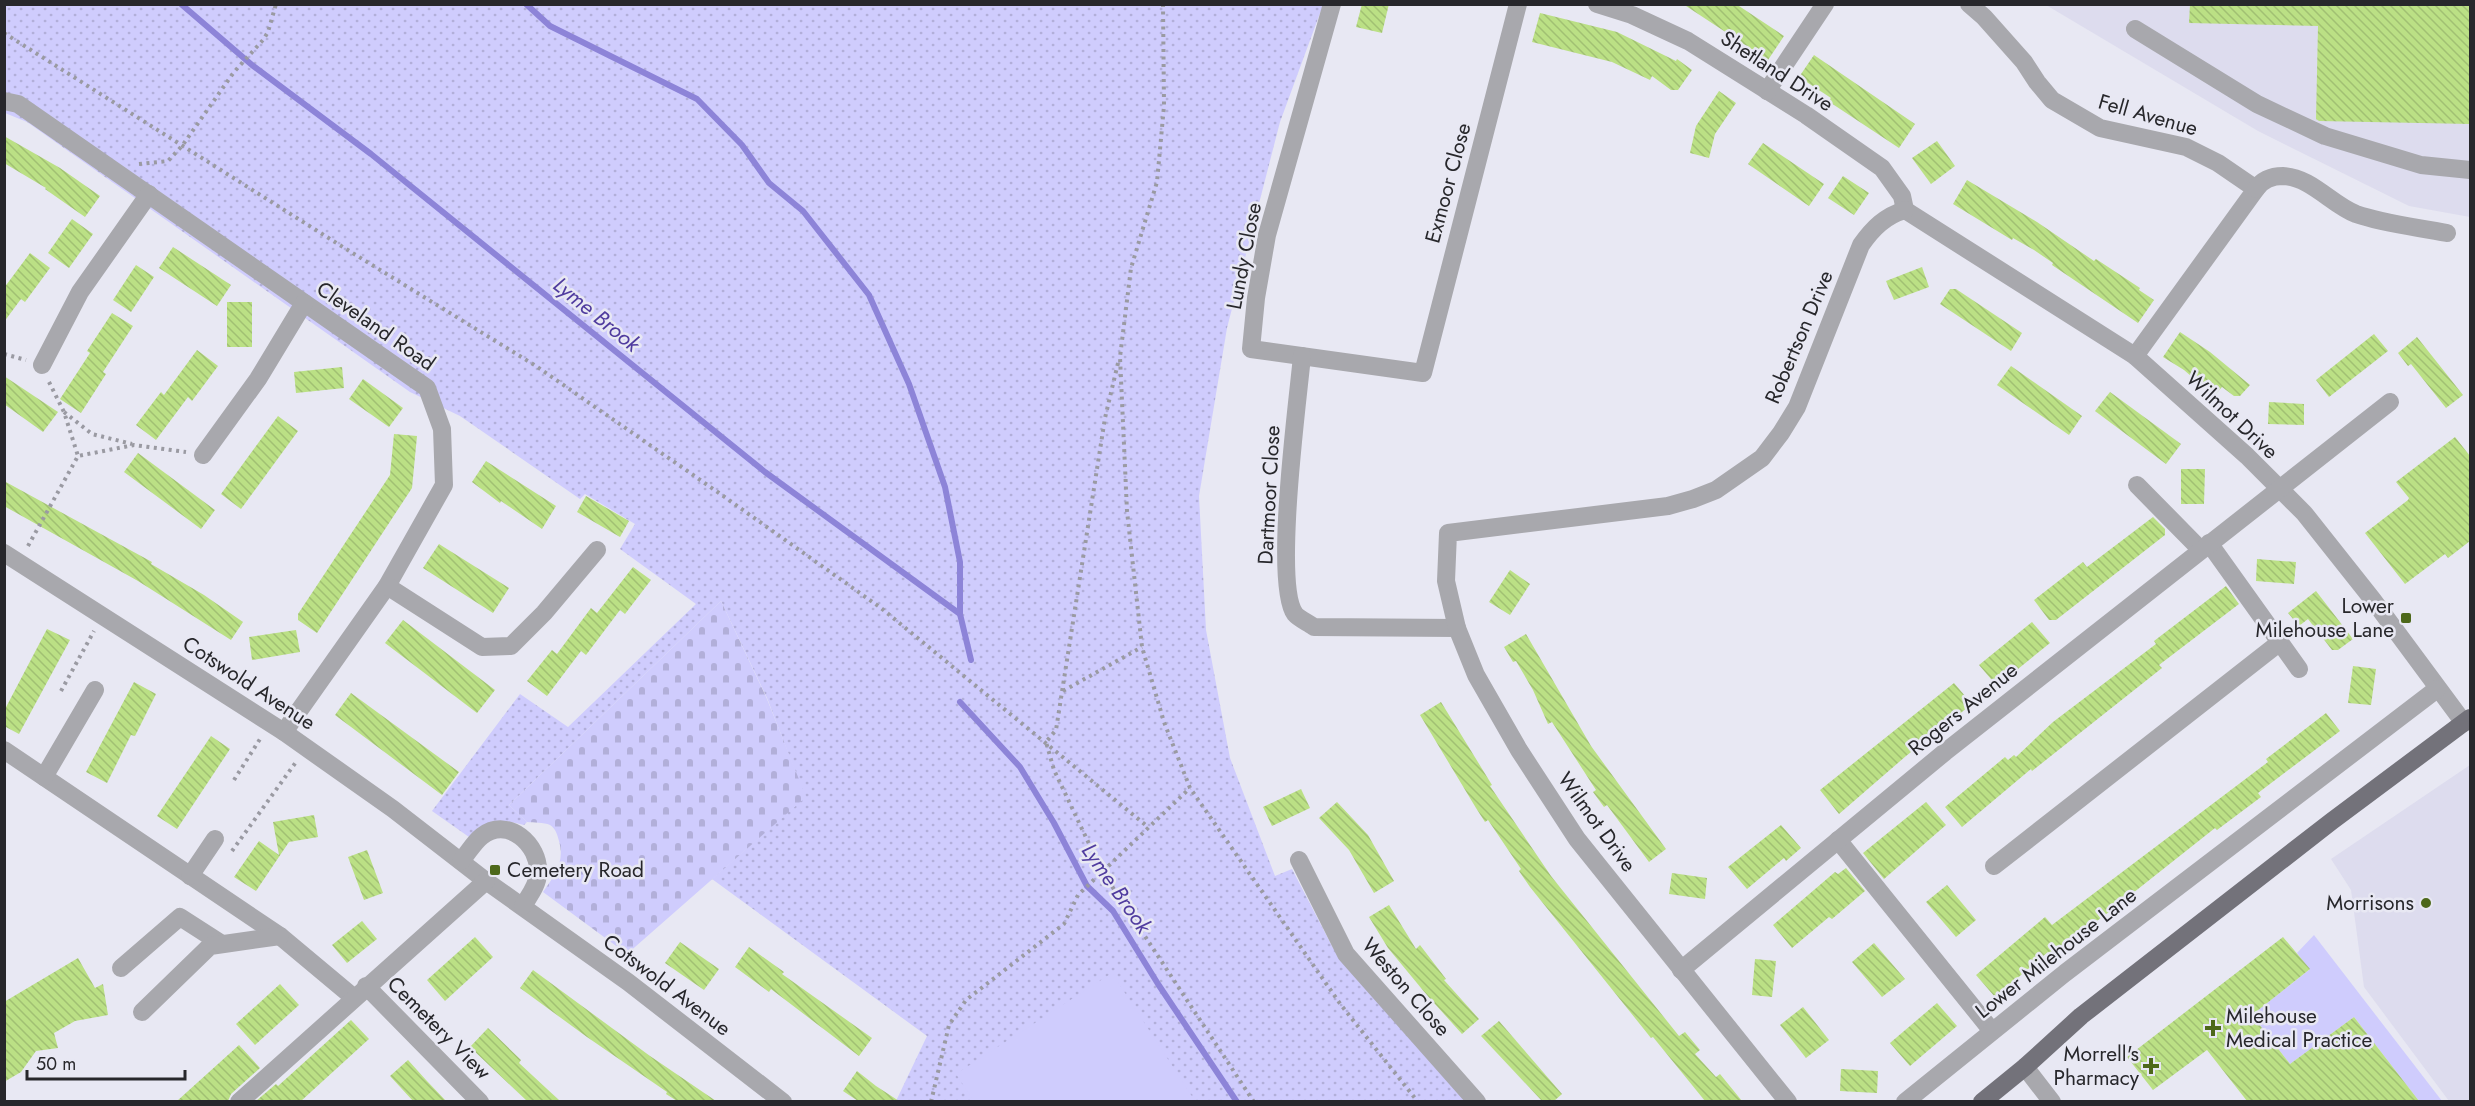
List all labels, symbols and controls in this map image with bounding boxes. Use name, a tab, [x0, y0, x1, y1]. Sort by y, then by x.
street label: Shetland Drive	[1715, 23, 1840, 119]
street label: Fell Avenue	[2095, 87, 2201, 144]
street label: Exmoor Close	[1418, 119, 1478, 246]
street label: Lundy Close	[1219, 200, 1269, 312]
street label: Robertson Drive	[1757, 266, 1841, 408]
water label: Lyme Brook	[547, 269, 649, 360]
street label: Cleveland Road	[310, 274, 442, 378]
street label: Wilmot Drive	[2179, 364, 2285, 466]
street label: Dartmoor Close	[1250, 424, 1288, 565]
place label: Lower Milehouse Lane	[2255, 591, 2395, 645]
marker: Lower Milehouse Lane	[2399, 611, 2413, 625]
street label: Cotswold Avenue	[177, 629, 322, 737]
street label: Rogers Avenue	[1902, 655, 2024, 763]
street label: Wilmot Drive	[1550, 766, 1644, 878]
water label: Lyme Brook	[1074, 836, 1161, 941]
place label: Cemetery Road	[507, 855, 644, 885]
marker: Cemetery Road	[488, 863, 502, 877]
street label: Lower Milehouse Lane	[1969, 880, 2143, 1026]
place label: Morrisons	[2326, 888, 2414, 918]
marker: Morrisons	[2419, 896, 2433, 910]
street label: Cotswold Avenue	[597, 927, 737, 1043]
street label: Weston Close	[1355, 931, 1458, 1043]
street label: Cemetery View	[380, 969, 498, 1087]
place label: Milehouse Medical Practice	[2226, 1001, 2372, 1055]
marker: Milehouse Medical Practice	[2204, 1019, 2222, 1037]
place label: Morrell's Pharmacy	[2053, 1039, 2140, 1093]
scale bar	[27, 1043, 184, 1081]
text: 50 m	[36, 1051, 76, 1077]
marker: Morrell's Pharmacy	[2144, 1059, 2158, 1073]

